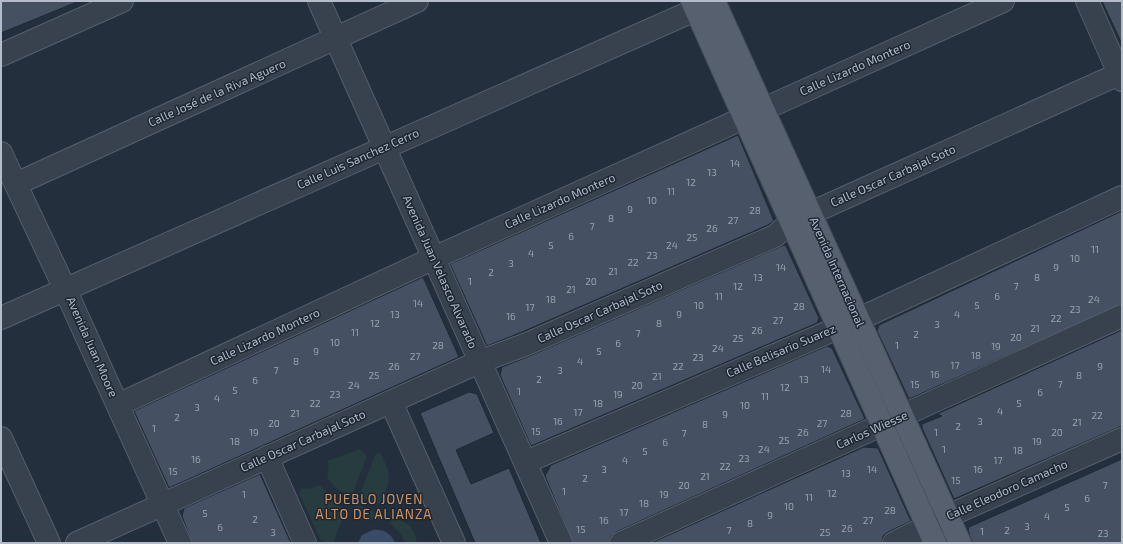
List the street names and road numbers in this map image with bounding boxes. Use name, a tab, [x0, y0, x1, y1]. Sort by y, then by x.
street label: Calle Lizardo Montero	[797, 36, 912, 98]
street label: Calle José de la Riva Aguero	[146, 55, 288, 129]
street label: Calle Luis Sanchez Cerro	[294, 125, 421, 191]
street label: Calle Oscar Carbajal Soto	[828, 141, 958, 210]
street label: Calle Lizardo Montero	[502, 169, 617, 231]
street label: Avenida Juan Velasco Alvarado	[401, 193, 481, 350]
street label: Avenida Internacional	[807, 215, 869, 329]
street label: Calle Oscar Carbajal Soto	[535, 277, 665, 346]
street label: Avenida Juan Moore	[65, 294, 121, 399]
street label: Calle Lizardo Montero	[208, 304, 322, 368]
street label: Calle Belisario Suarez	[724, 321, 837, 379]
street label: Calle Oscar Carbajal Soto	[238, 406, 368, 475]
street label: Carlos Wiesse	[834, 407, 909, 451]
street label: Calle Eleodoro Camacho	[944, 456, 1070, 522]

